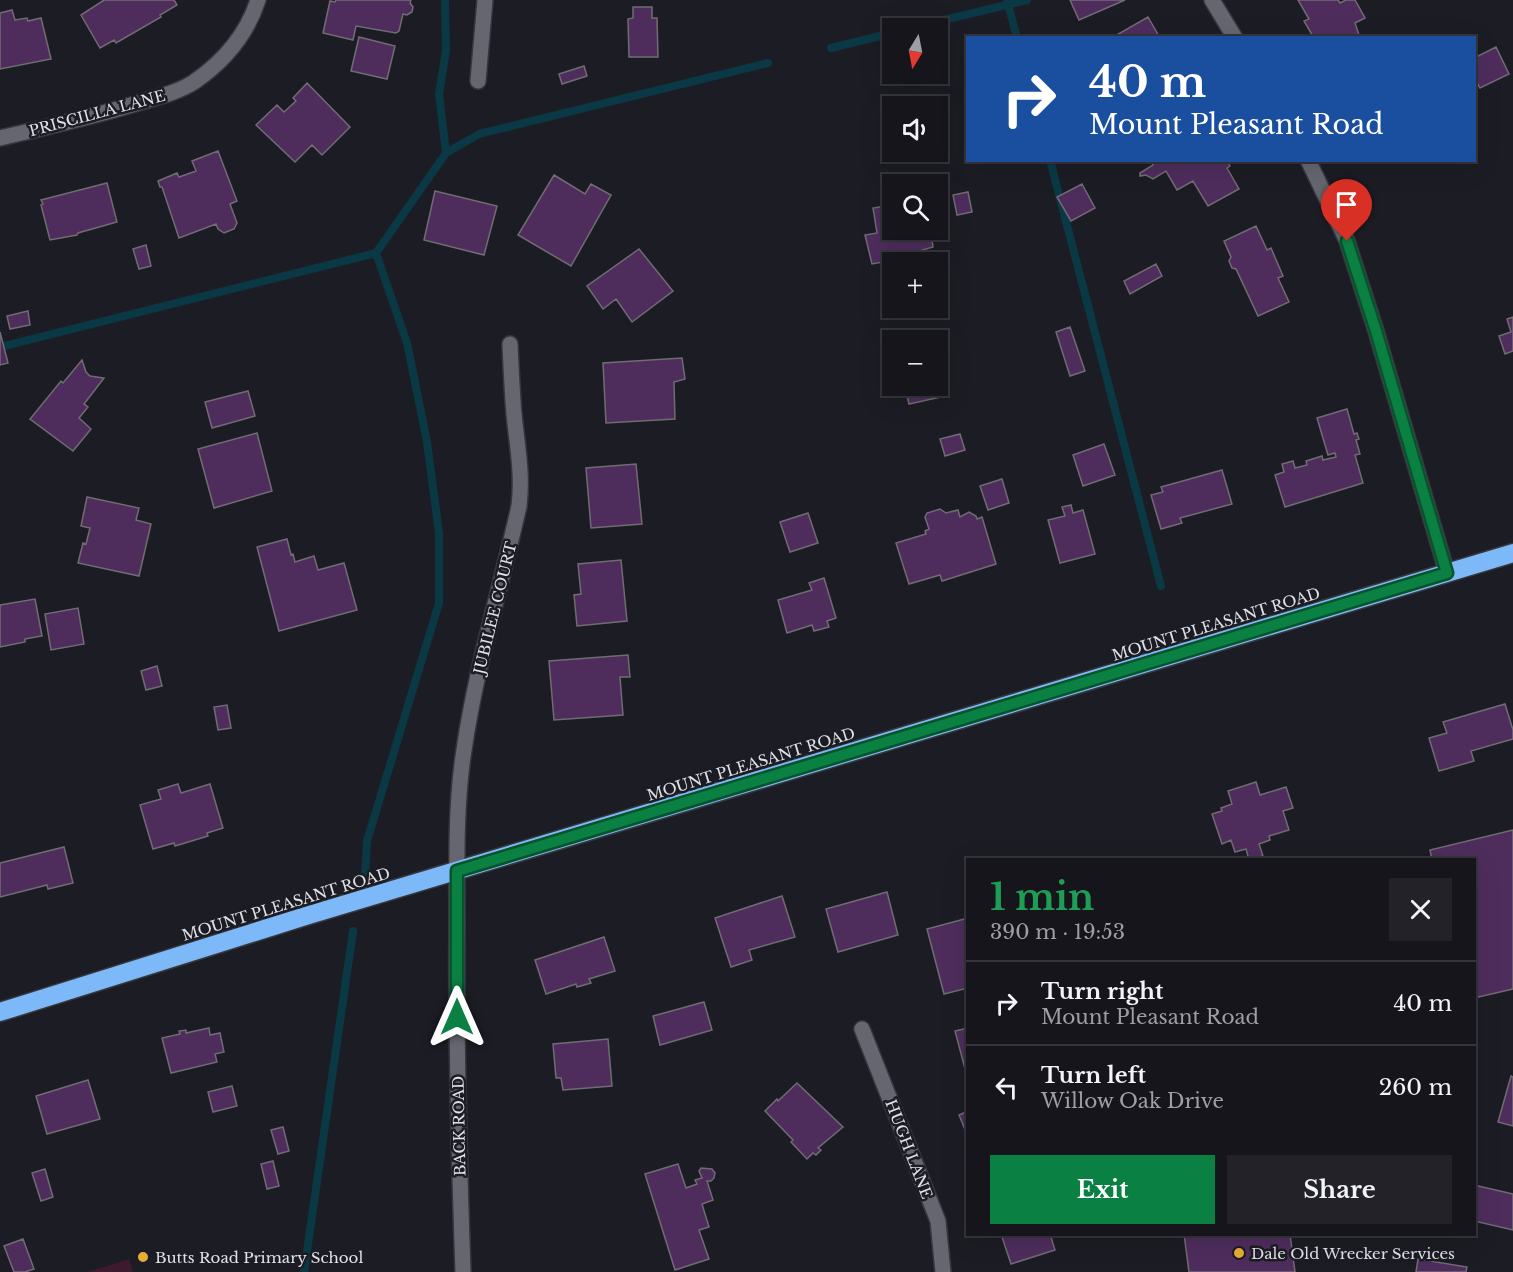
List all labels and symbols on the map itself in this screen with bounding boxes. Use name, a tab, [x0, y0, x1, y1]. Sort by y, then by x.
north arrow	[882, 18, 948, 84]
street label: PRISCILLA LANE	[27, 86, 167, 140]
pin	[1321, 179, 1372, 241]
street label: JUBILEE COURT	[469, 540, 521, 678]
street label: MOUNT PLEASANT ROAD	[1110, 583, 1322, 665]
street label: MOUNT PLEASANT ROAD	[645, 723, 857, 805]
street label: MOUNT PLEASANT ROAD	[180, 863, 392, 945]
position arrow	[425, 985, 489, 1049]
street label: BACK ROAD	[449, 1076, 469, 1176]
street label: HUGH LANE	[881, 1097, 937, 1201]
place label: Dale Old Wrecker Services	[1251, 1244, 1455, 1263]
marker: Dale Old Wrecker Services	[1232, 1246, 1246, 1260]
place label: Butts Road Primary School	[155, 1248, 363, 1267]
marker: Butts Road Primary School	[136, 1250, 150, 1264]

